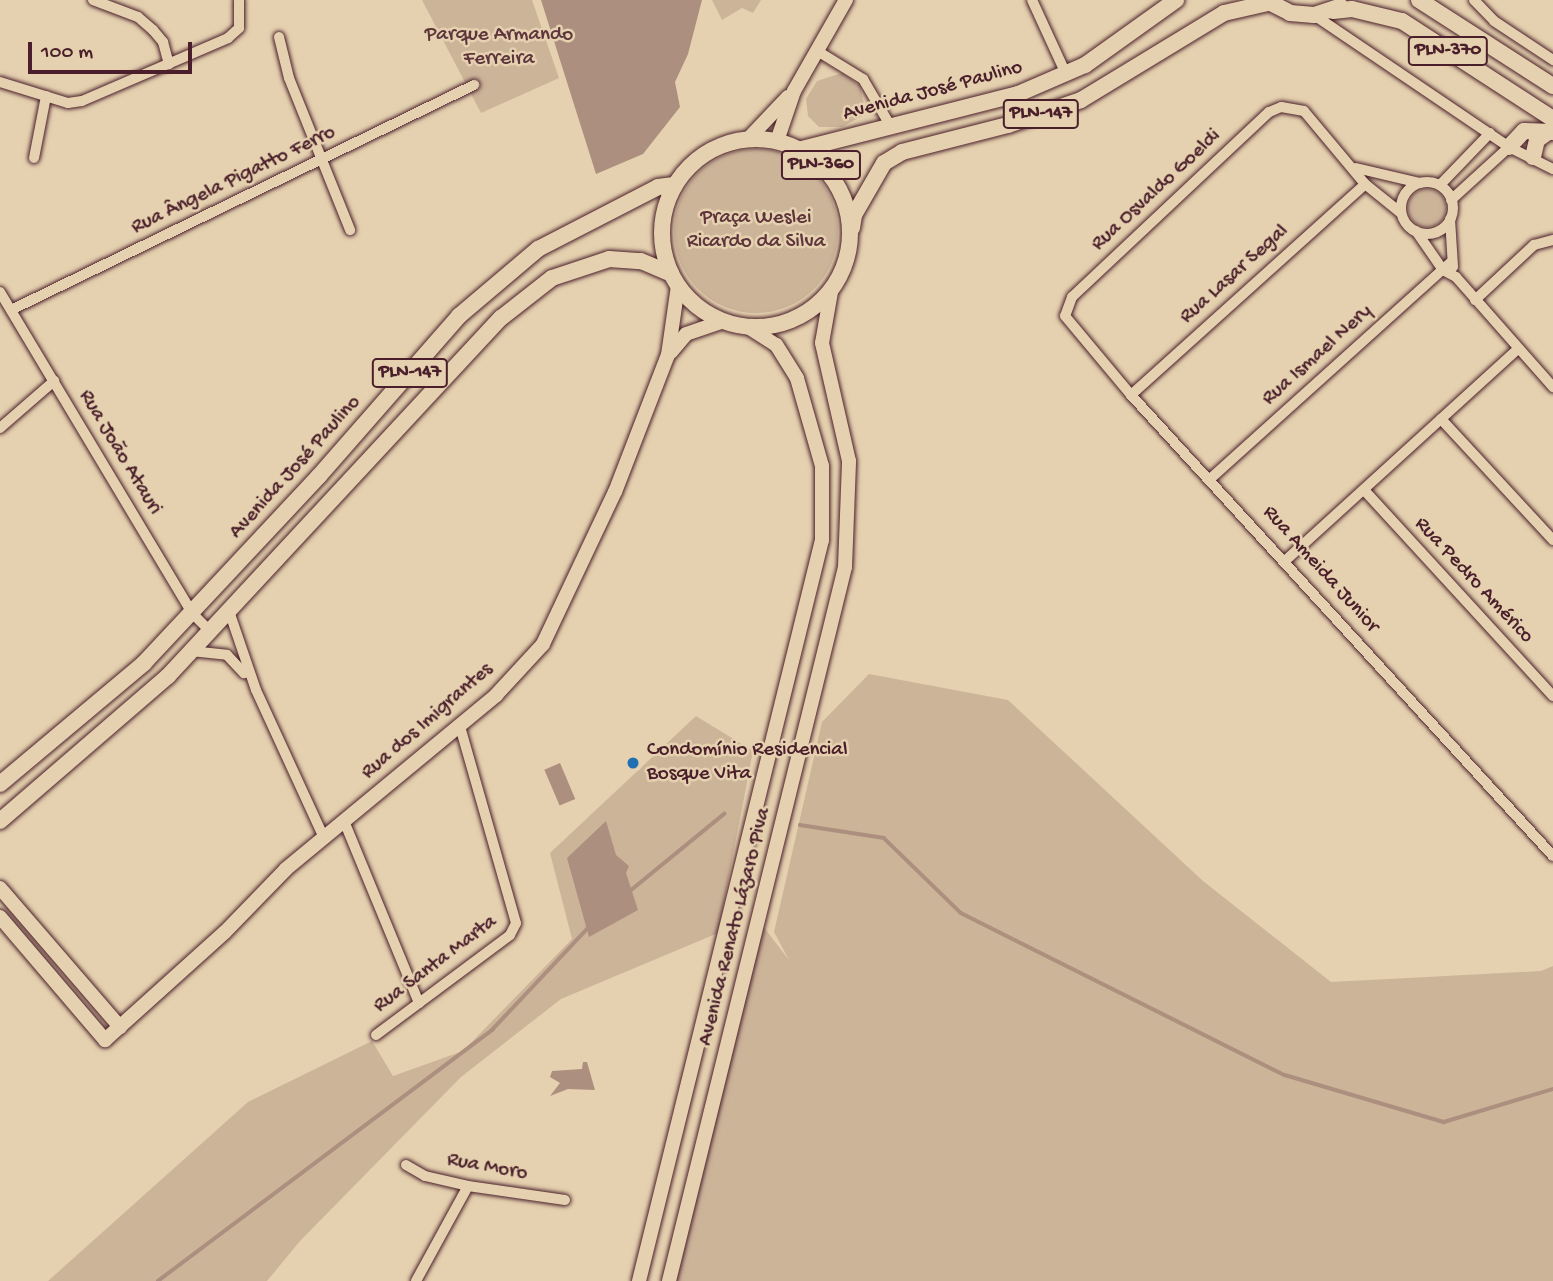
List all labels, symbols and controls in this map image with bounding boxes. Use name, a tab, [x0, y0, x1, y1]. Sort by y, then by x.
park label: Parque Armando Ferreira	[425, 23, 573, 73]
scale bar	[32, 28, 196, 72]
road number: PLN-370	[1408, 36, 1488, 66]
text: 100 m	[41, 41, 93, 66]
street label: Avenida José Paulino	[841, 56, 1025, 128]
road number: PLN-147	[1002, 98, 1080, 130]
street label: Rua Ângela Pigatto Ferro	[128, 121, 340, 241]
street label: Rua Osvaldo Goeldi	[1087, 124, 1227, 258]
road number: PLN-360	[781, 150, 861, 181]
park label: Praça Weslei Ricardo da Silva	[687, 206, 825, 256]
street label: Rua Lasar Segal	[1175, 220, 1295, 330]
street label: Rua Ismael Nery	[1258, 300, 1378, 412]
road number: PLN-147	[372, 358, 448, 388]
street label: Rua João Atauri	[72, 386, 166, 520]
street label: Avenida José Paulino	[225, 391, 367, 545]
street label: Rua Ameida Junior	[1256, 501, 1384, 639]
street label: Rua Pedro Américo	[1408, 513, 1538, 649]
street label: Rua dos Imigrantes	[357, 658, 499, 786]
place label: Condomínio Residencial Bosque Vita	[647, 738, 848, 788]
marker: Condomínio Residencial Bosque Vita	[625, 755, 641, 771]
street label: Avenida Renato Lázaro Piva	[694, 805, 778, 1049]
street label: Rua Santa Marta	[369, 910, 503, 1020]
street label: Rua Moro	[445, 1149, 529, 1187]

